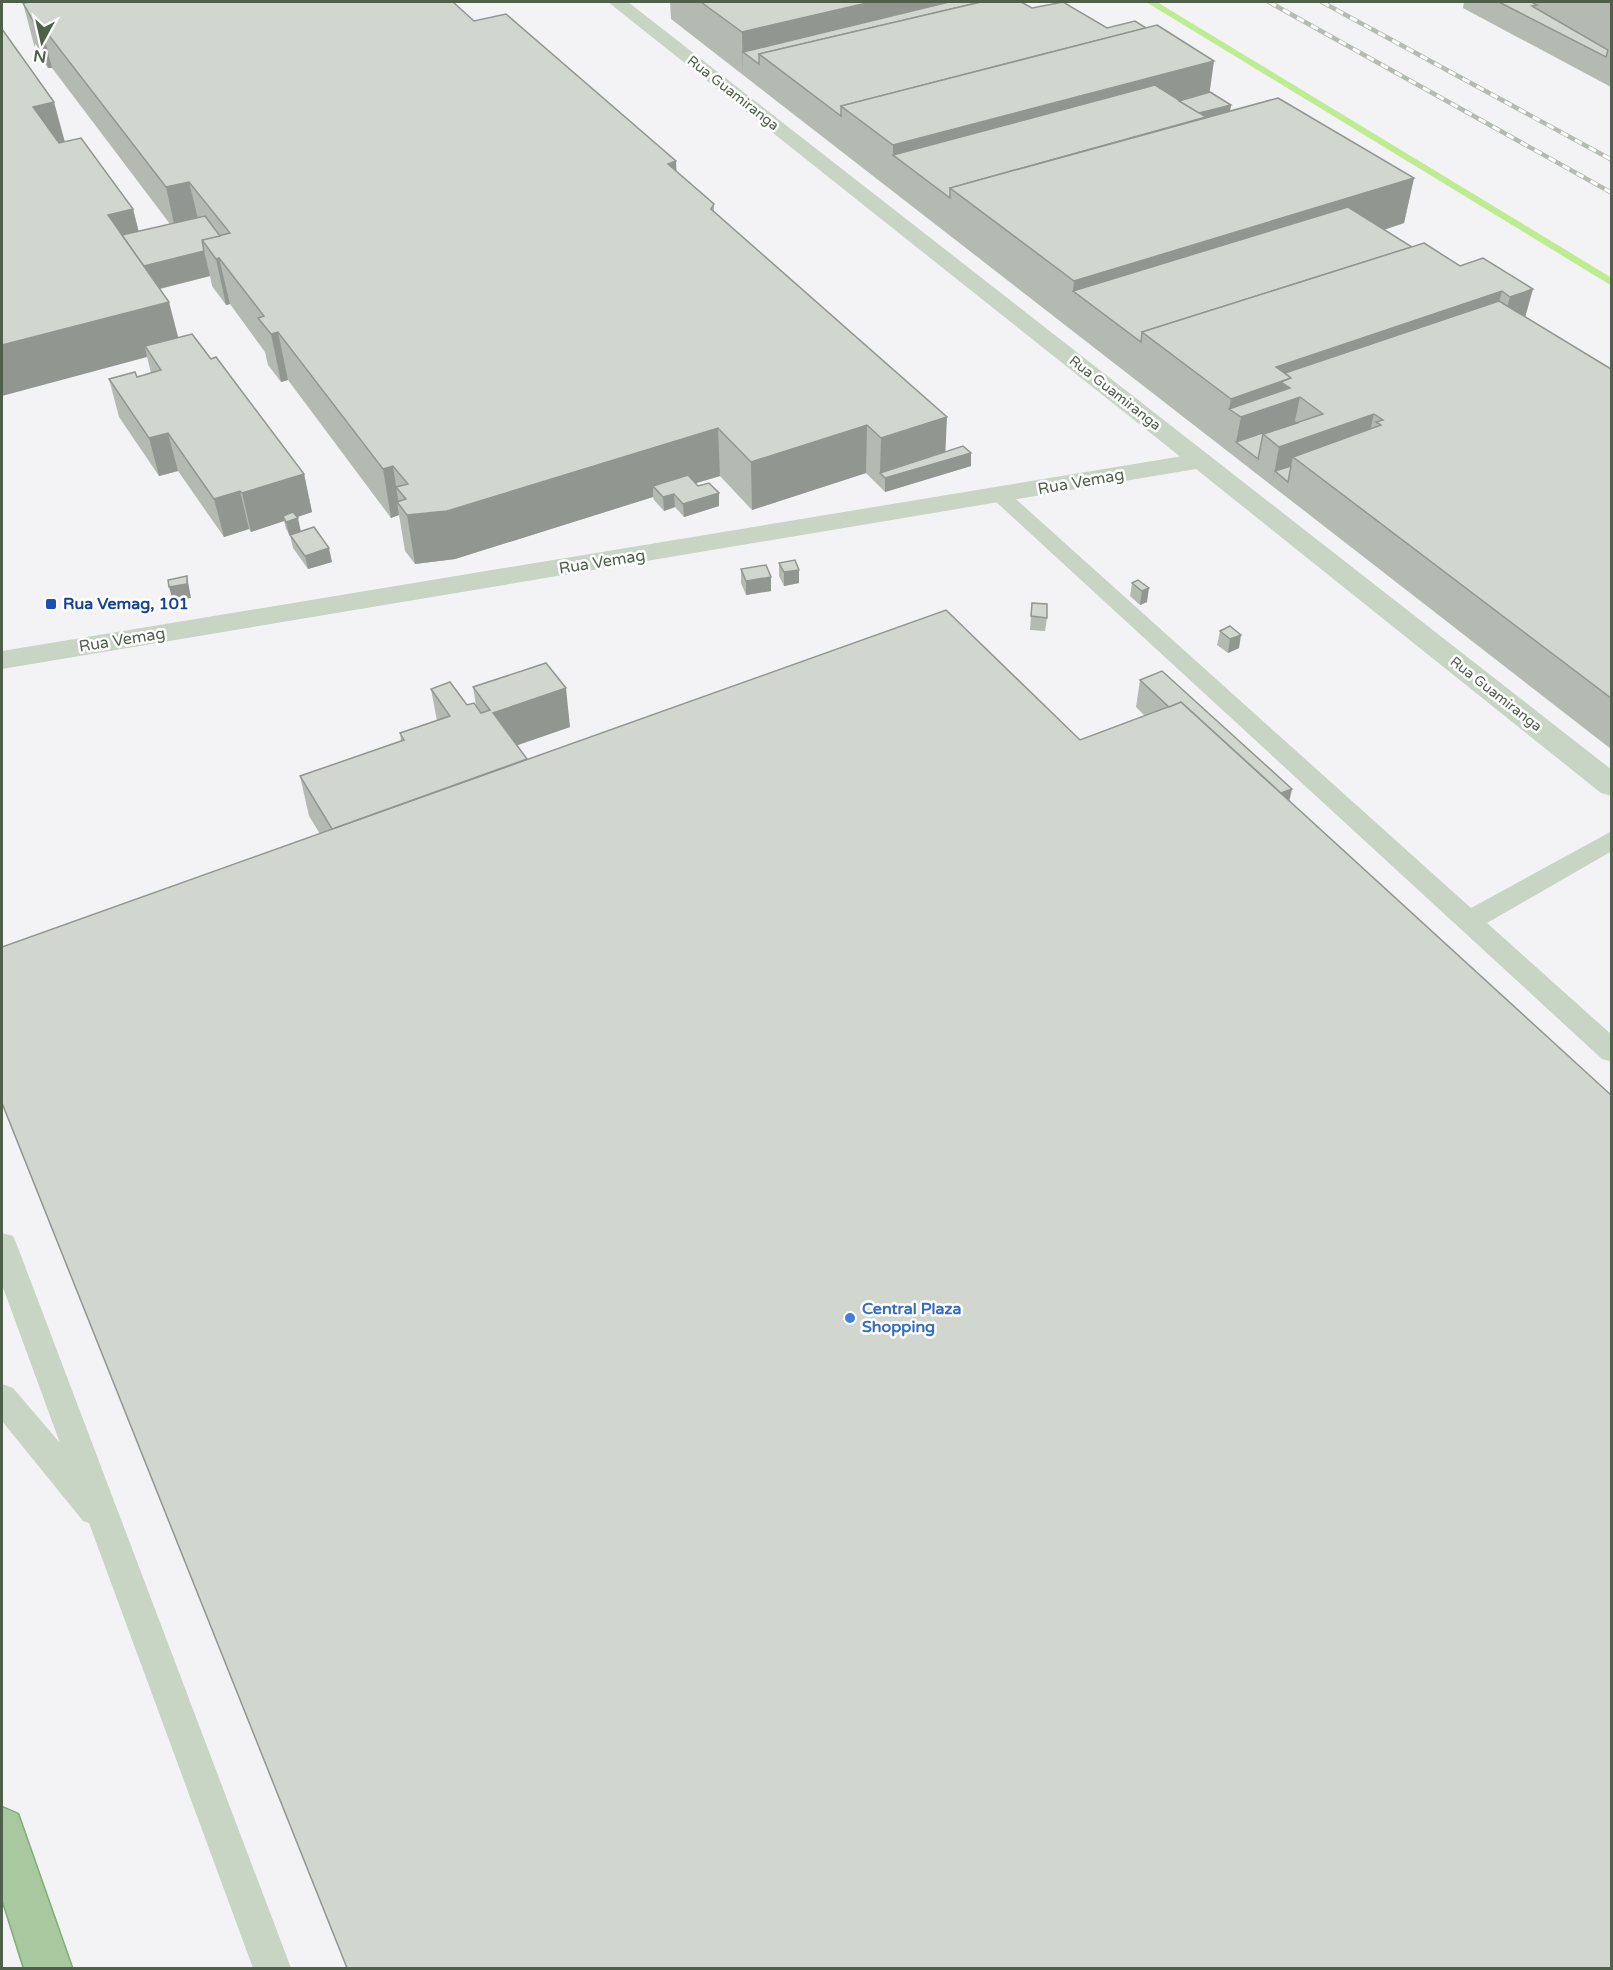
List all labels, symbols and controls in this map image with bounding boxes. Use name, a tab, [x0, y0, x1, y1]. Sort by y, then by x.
north arrow	[12, 12, 72, 72]
text: N	[32, 45, 48, 67]
street label: Rua Guamiranga	[684, 52, 782, 134]
street label: Rua Guamiranga	[1066, 352, 1164, 434]
street label: Rua Vemag	[1036, 465, 1126, 499]
street label: Rua Vemag	[557, 545, 647, 579]
place label: Rua Vemag, 101	[63, 594, 189, 614]
marker: Rua Vemag, 101	[44, 597, 58, 611]
street label: Rua Vemag	[77, 623, 167, 657]
street label: Rua Guamiranga	[1447, 653, 1545, 735]
place label: Central Plaza Shopping	[862, 1299, 961, 1337]
marker: Central Plaza Shopping	[843, 1311, 857, 1325]

